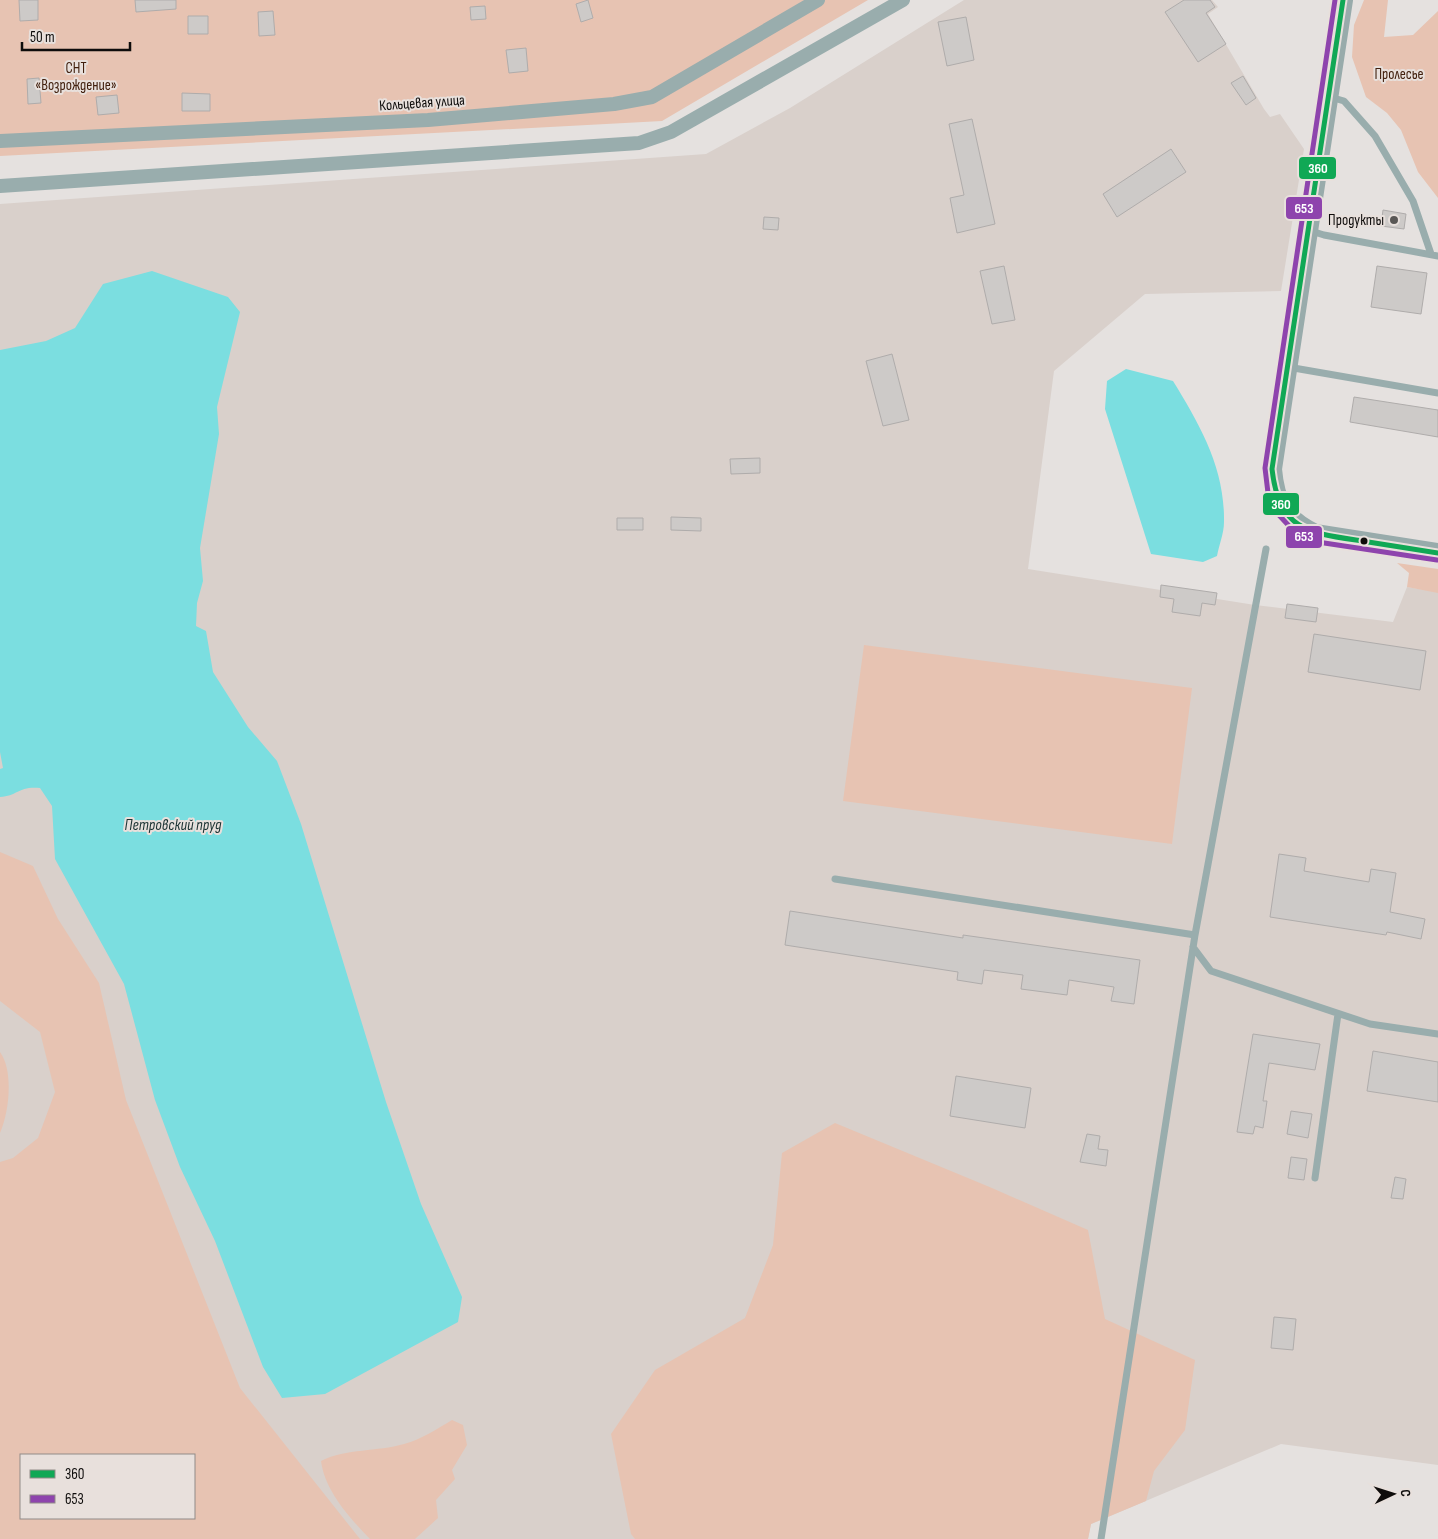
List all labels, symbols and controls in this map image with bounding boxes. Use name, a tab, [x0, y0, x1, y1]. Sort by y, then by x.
scale bar	[22, 20, 130, 52]
text: 50 m	[30, 28, 55, 47]
park label: СНТ «Возрождение»	[35, 59, 117, 95]
park label: Пролесье	[1374, 65, 1424, 84]
street label: Кольцевая улица	[379, 91, 466, 115]
line badge: 360	[1298, 156, 1337, 180]
text: 360	[1308, 160, 1328, 177]
line badge: 653	[1285, 196, 1323, 220]
text: 653	[1294, 200, 1314, 217]
place label: Продукты	[1328, 211, 1384, 230]
marker: Продукты	[1388, 214, 1400, 226]
line badge: 360	[1262, 492, 1300, 516]
text: 360	[1271, 496, 1291, 513]
line badge: 653	[1285, 525, 1323, 549]
text: 653	[1294, 528, 1314, 545]
unlabelled marker	[1359, 536, 1369, 546]
water label: Петровский пруд	[124, 816, 222, 835]
legend	[20, 1454, 195, 1519]
text: 360	[65, 1465, 85, 1484]
north arrow	[1368, 1469, 1418, 1519]
text: С	[1397, 1489, 1414, 1497]
text: 653	[65, 1490, 84, 1509]

